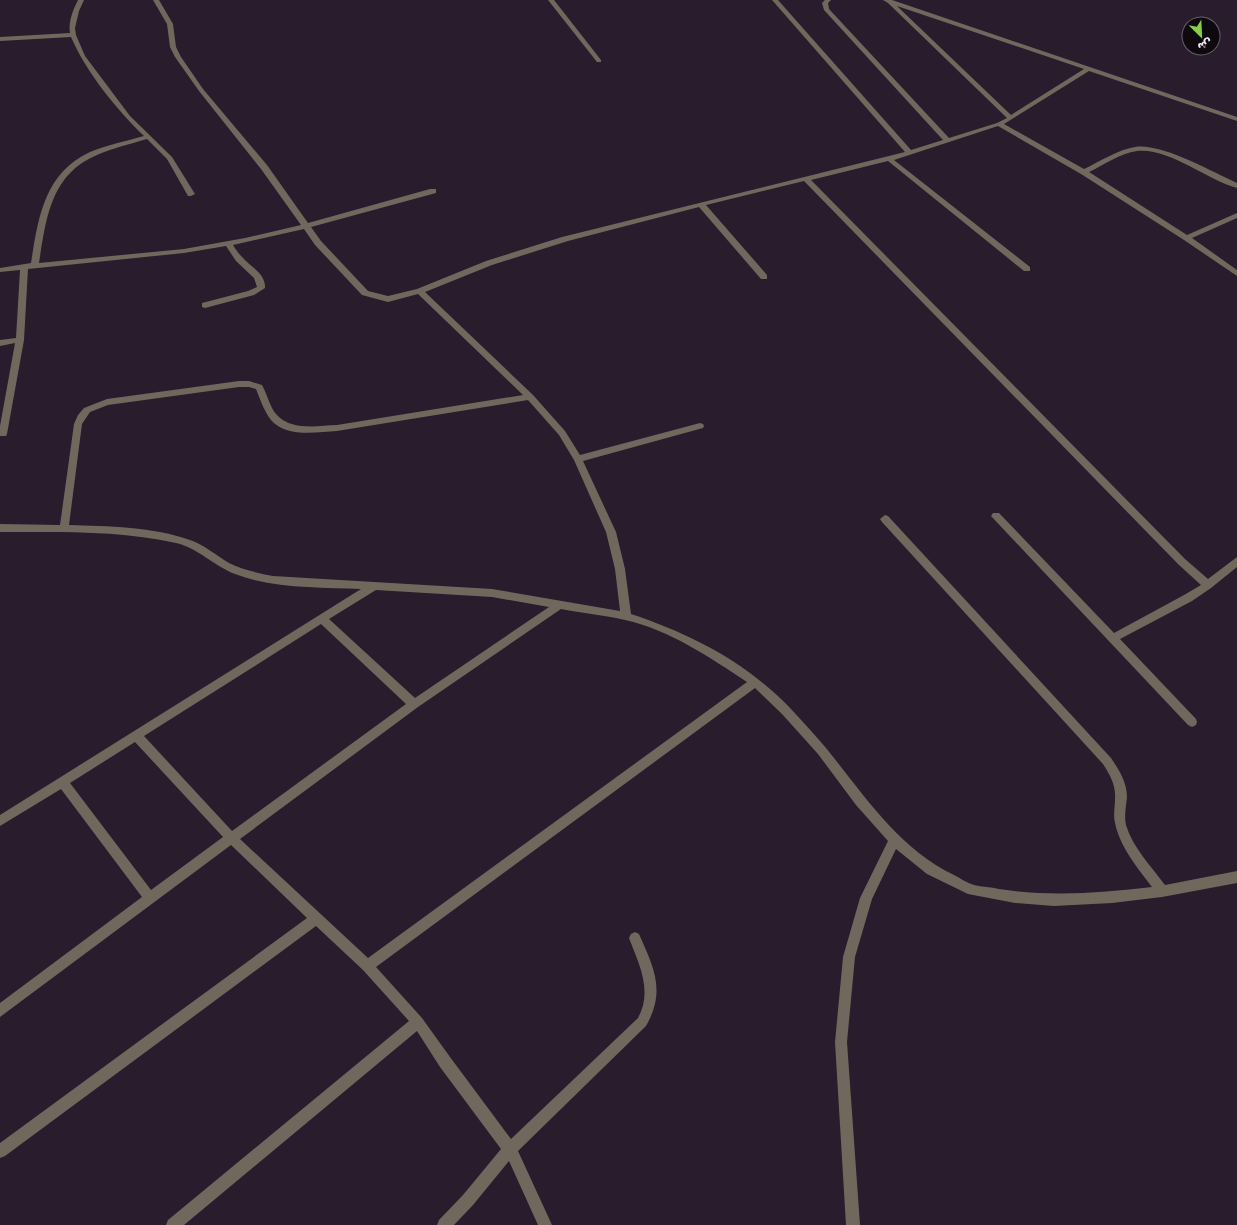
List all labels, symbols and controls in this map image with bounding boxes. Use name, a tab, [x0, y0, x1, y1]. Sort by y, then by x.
north arrow	[1181, 16, 1221, 56]
text: ش	[1195, 36, 1214, 54]

